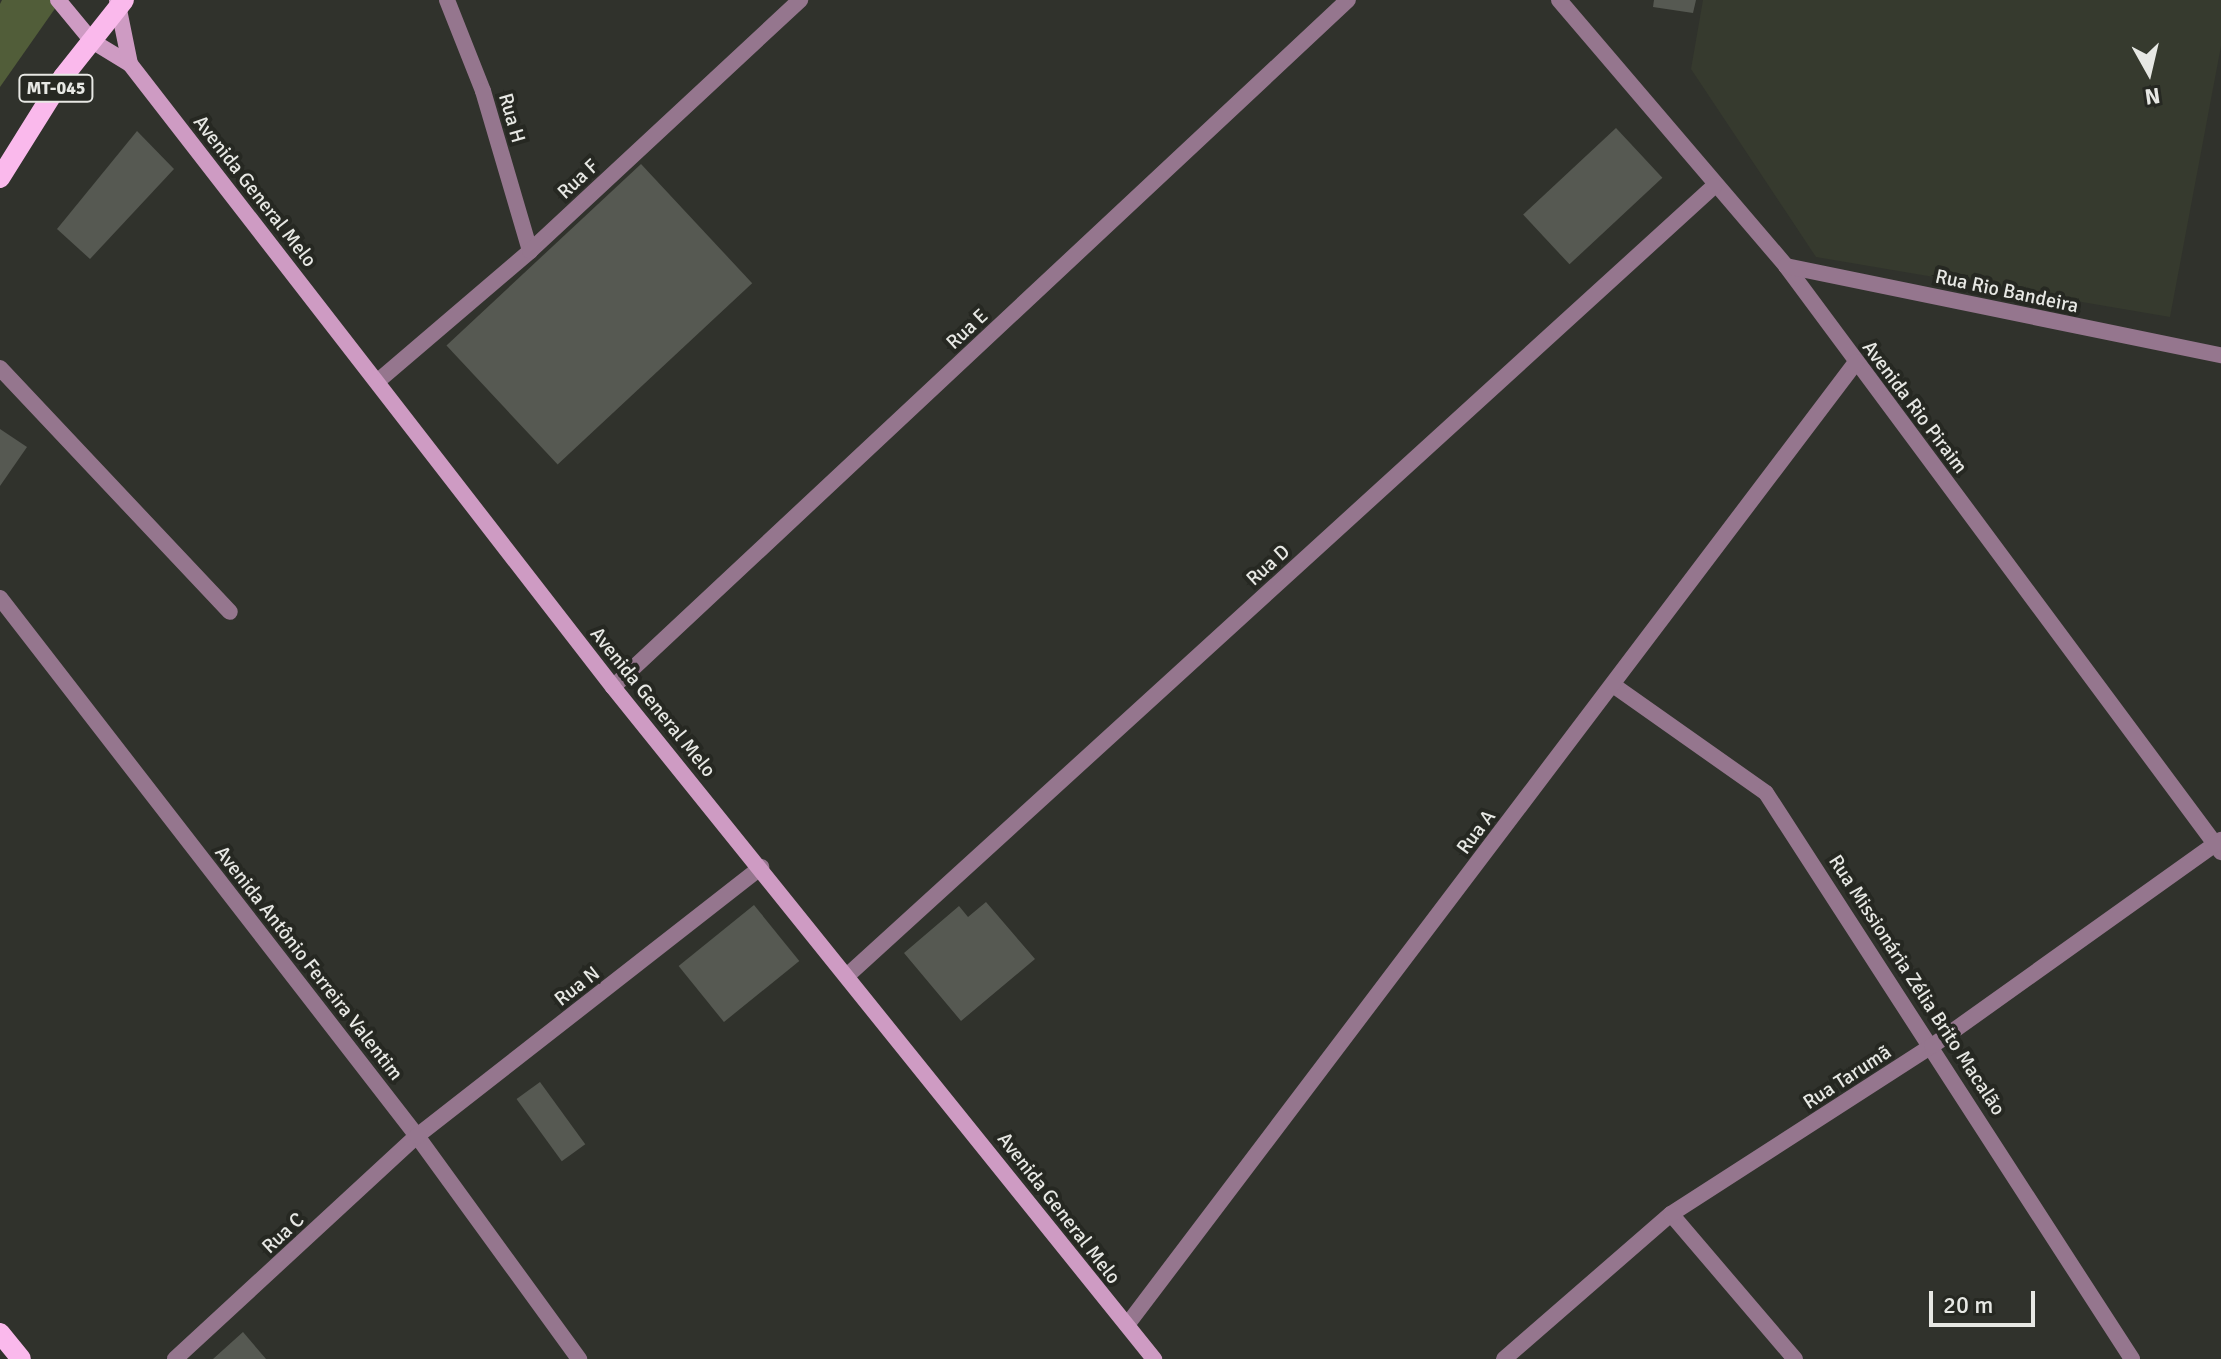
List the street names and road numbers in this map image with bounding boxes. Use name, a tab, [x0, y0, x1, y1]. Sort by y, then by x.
road number: MT-045	[18, 74, 94, 102]
street label: Rua H	[493, 90, 531, 146]
street label: Avenida General Melo	[188, 110, 322, 272]
street label: Rua F	[552, 154, 604, 204]
street label: Rua Rio Bandeira	[1933, 264, 2081, 318]
street label: Rua E	[941, 304, 993, 354]
street label: Avenida Rio Piraim	[1857, 336, 1973, 478]
street label: Rua D	[1241, 539, 1295, 591]
street label: Avenida General Melo	[585, 622, 721, 782]
street label: Rua A	[1452, 805, 1500, 859]
street label: Avenida Antônio Ferreira Valentim	[210, 841, 408, 1085]
street label: Rua Missionária Zélia Brito Macalão	[1824, 850, 2010, 1120]
street label: Rua N	[550, 961, 604, 1011]
street label: Rua Tarumã	[1799, 1040, 1895, 1114]
street label: Avenida General Melo	[992, 1127, 1126, 1289]
street label: Rua C	[257, 1207, 309, 1259]

